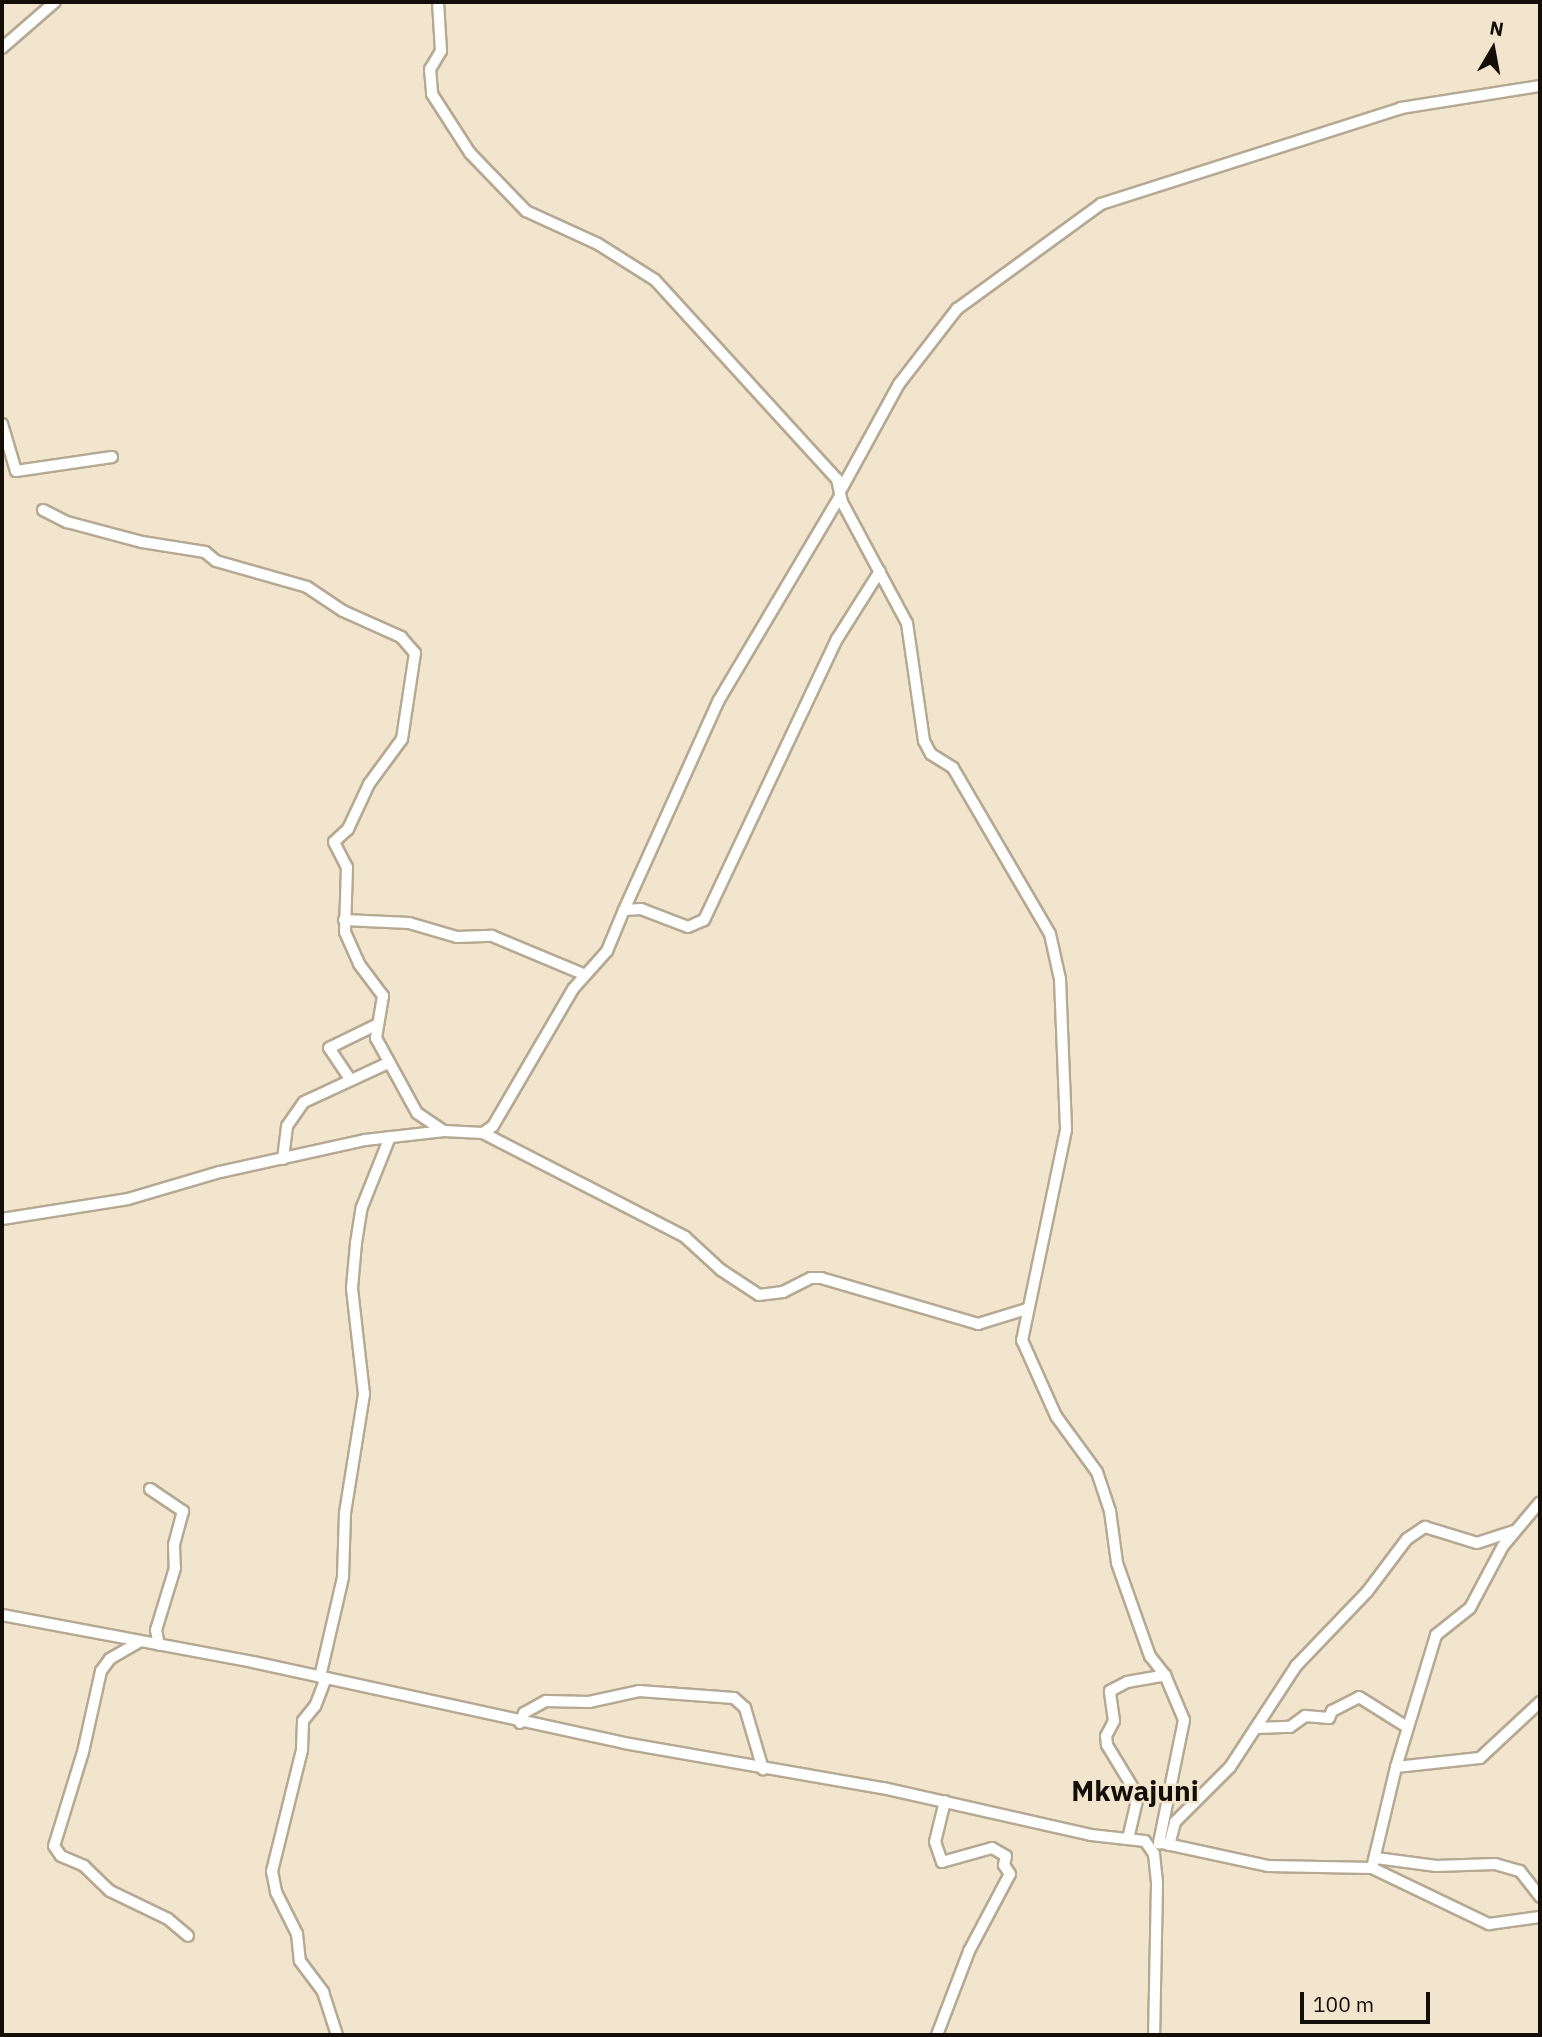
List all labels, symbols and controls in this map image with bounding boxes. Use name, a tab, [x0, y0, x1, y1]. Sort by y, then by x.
north arrow	[1458, 14, 1528, 84]
text: N	[1488, 15, 1506, 41]
district label: Mkwajuni	[1071, 1774, 1199, 1808]
scale bar	[1304, 1978, 1434, 2022]
text: 100 m	[1313, 1990, 1374, 2018]

